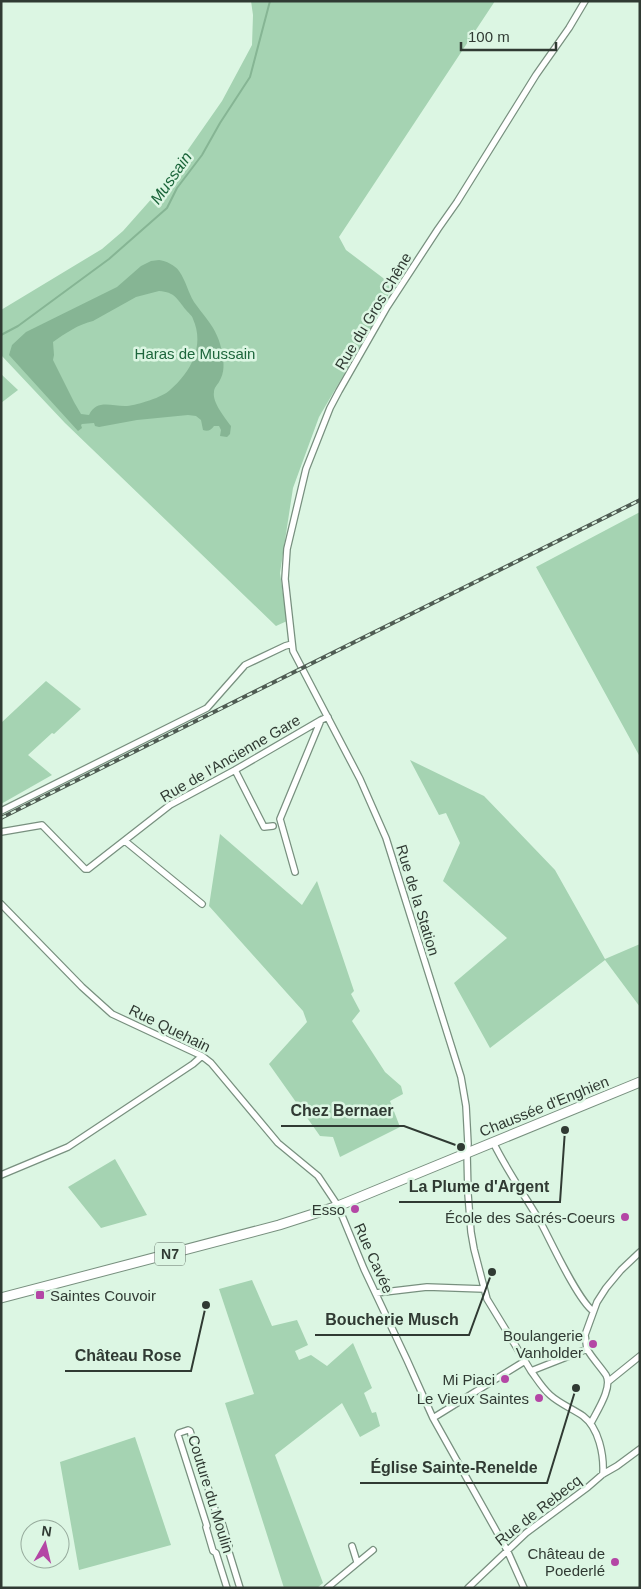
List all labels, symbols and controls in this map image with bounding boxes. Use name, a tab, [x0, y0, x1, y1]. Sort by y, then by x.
scale bar	[461, 20, 556, 52]
text: 100 m	[468, 28, 510, 45]
water label: Mussain	[147, 149, 195, 207]
street label: Rue du Gros Chêne	[331, 249, 415, 373]
park label: Haras de Mussain	[135, 345, 255, 362]
street label: Rue de l'Ancienne Gare	[157, 711, 303, 805]
street label: Rue de la Station	[393, 842, 443, 958]
street label: Rue Quehain	[127, 1001, 213, 1055]
street label: Chaussée d'Enghien	[477, 1072, 611, 1140]
callout: Chez Bernaer	[281, 1095, 404, 1126]
text: Chez Bernaer	[290, 1102, 394, 1119]
callout: La Plume d'Argent	[399, 1171, 560, 1202]
text: La Plume d'Argent	[409, 1178, 550, 1195]
place label: Esso	[312, 1201, 345, 1218]
marker: Esso	[349, 1203, 361, 1215]
place label: École des Sacrés-Coeurs	[445, 1209, 615, 1226]
marker: École des Sacrés-Coeurs	[619, 1211, 631, 1223]
street label: Rue Cavée	[351, 1220, 397, 1296]
road number: N7	[155, 1242, 185, 1266]
place label: Saintes Couvoir	[50, 1287, 156, 1304]
marker: Saintes Couvoir	[34, 1289, 46, 1301]
callout: Boucherie Musch	[315, 1304, 469, 1335]
text: Boucherie Musch	[325, 1311, 459, 1328]
place label: Boulangerie Vanholder	[503, 1327, 583, 1361]
marker: Boulangerie Vanholder	[587, 1338, 599, 1350]
callout: Château Rose	[65, 1340, 191, 1371]
text: Château Rose	[75, 1347, 181, 1364]
place label: Mi Piaci	[442, 1371, 495, 1388]
marker: Mi Piaci	[499, 1373, 511, 1385]
place label: Le Vieux Saintes	[417, 1390, 529, 1407]
marker: Le Vieux Saintes	[533, 1392, 545, 1404]
street label: Couture du Moulin	[185, 1433, 237, 1555]
callout: Église Sainte-Renelde	[360, 1452, 547, 1483]
text: Église Sainte-Renelde	[370, 1458, 538, 1476]
street label: Rue de Rebecq	[492, 1471, 584, 1549]
north arrow	[20, 1519, 70, 1569]
text: N	[41, 1522, 53, 1540]
place label: Château de Poederlé	[527, 1545, 605, 1579]
marker: Château de Poederlé	[609, 1556, 621, 1568]

